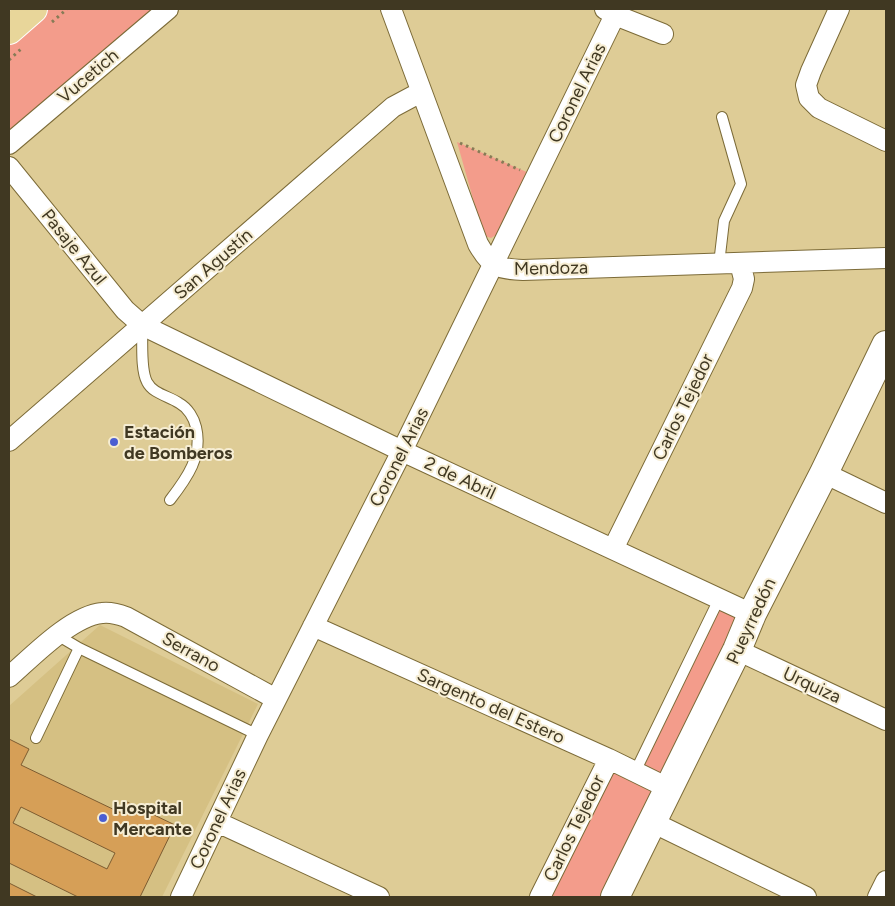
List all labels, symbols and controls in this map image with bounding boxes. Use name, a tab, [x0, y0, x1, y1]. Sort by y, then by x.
street label: Coronel Arias	[543, 40, 611, 146]
street label: Vucetich	[53, 44, 123, 108]
street label: Pasaje Azul	[37, 205, 111, 289]
street label: San Agustín	[169, 224, 257, 304]
street label: Mendoza	[514, 256, 588, 280]
street label: Carlos Tejedor	[648, 350, 718, 464]
street label: Coronel Arias	[365, 404, 433, 510]
place label: Estación de Bomberos	[124, 421, 233, 464]
marker: Estación de Bomberos	[108, 436, 120, 448]
street label: 2 de Abril	[421, 452, 499, 504]
street label: Pueyrredón	[721, 574, 781, 668]
street label: Serrano	[158, 627, 224, 677]
street label: Urquiza	[780, 662, 844, 708]
street label: Sargento del Estero	[414, 664, 568, 748]
street label: Coronel Arias	[185, 765, 251, 873]
street label: Carlos Tejedor	[539, 771, 609, 885]
place label: Hospital Mercante	[113, 797, 192, 840]
marker: Hospital Mercante	[97, 812, 109, 824]

